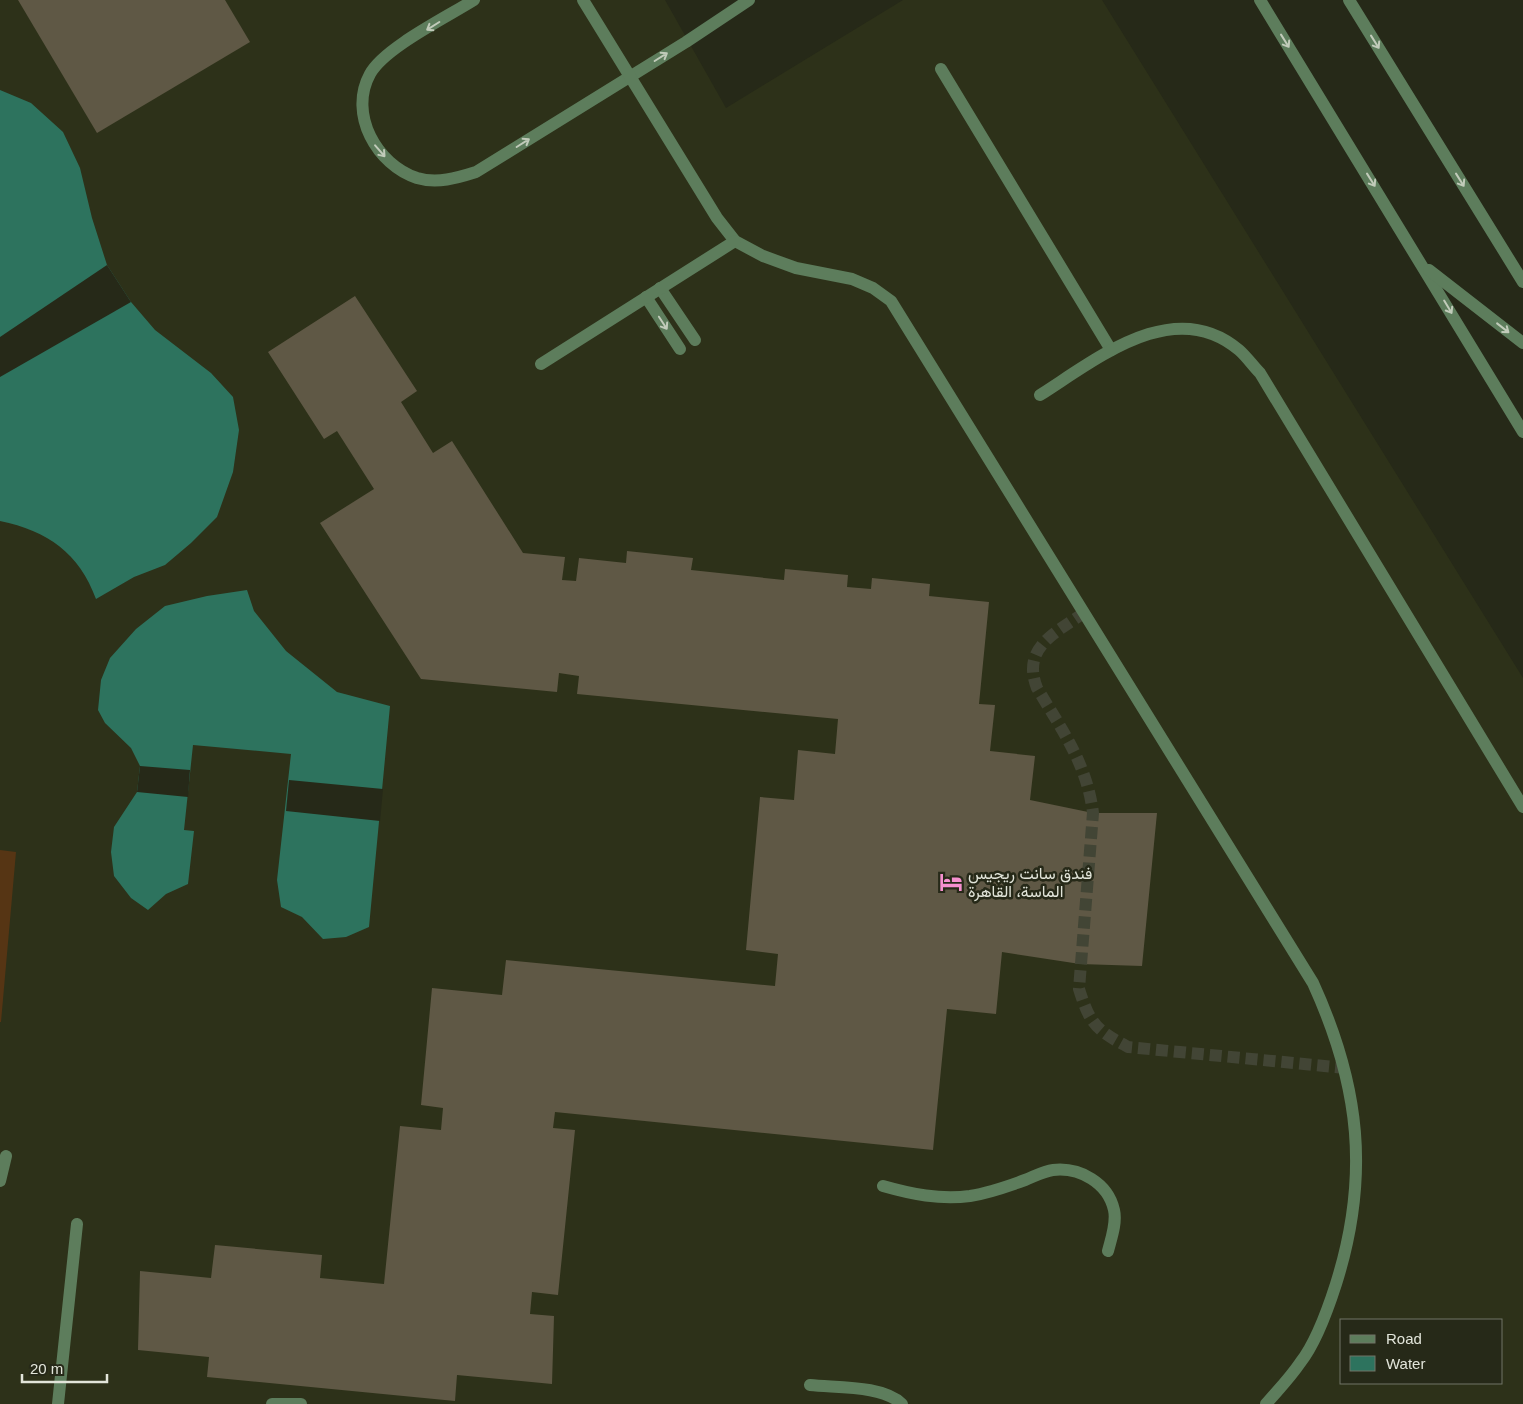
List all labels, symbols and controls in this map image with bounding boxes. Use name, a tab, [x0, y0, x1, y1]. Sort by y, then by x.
one-way arrow	[426, 21, 440, 31]
one-way arrow	[1281, 34, 1291, 48]
one-way arrow	[1370, 34, 1380, 48]
one-way arrow	[654, 52, 668, 62]
one-way arrow	[516, 138, 530, 148]
one-way arrow	[374, 144, 385, 157]
one-way arrow	[1366, 172, 1376, 186]
one-way arrow	[1455, 172, 1465, 186]
one-way arrow	[1444, 300, 1454, 314]
one-way arrow	[658, 316, 668, 330]
one-way arrow	[1496, 322, 1509, 333]
place label: فندق سانت ريجيس الماسة، القاهرة	[968, 865, 1092, 902]
hotel icon: فندق سانت ريجيس الماسة، القاهرة	[938, 869, 964, 895]
legend	[1340, 1319, 1503, 1384]
text: Road	[1386, 1330, 1422, 1347]
scale bar	[22, 1352, 108, 1384]
text: Water	[1386, 1355, 1425, 1372]
text: 20 m	[30, 1360, 63, 1377]

